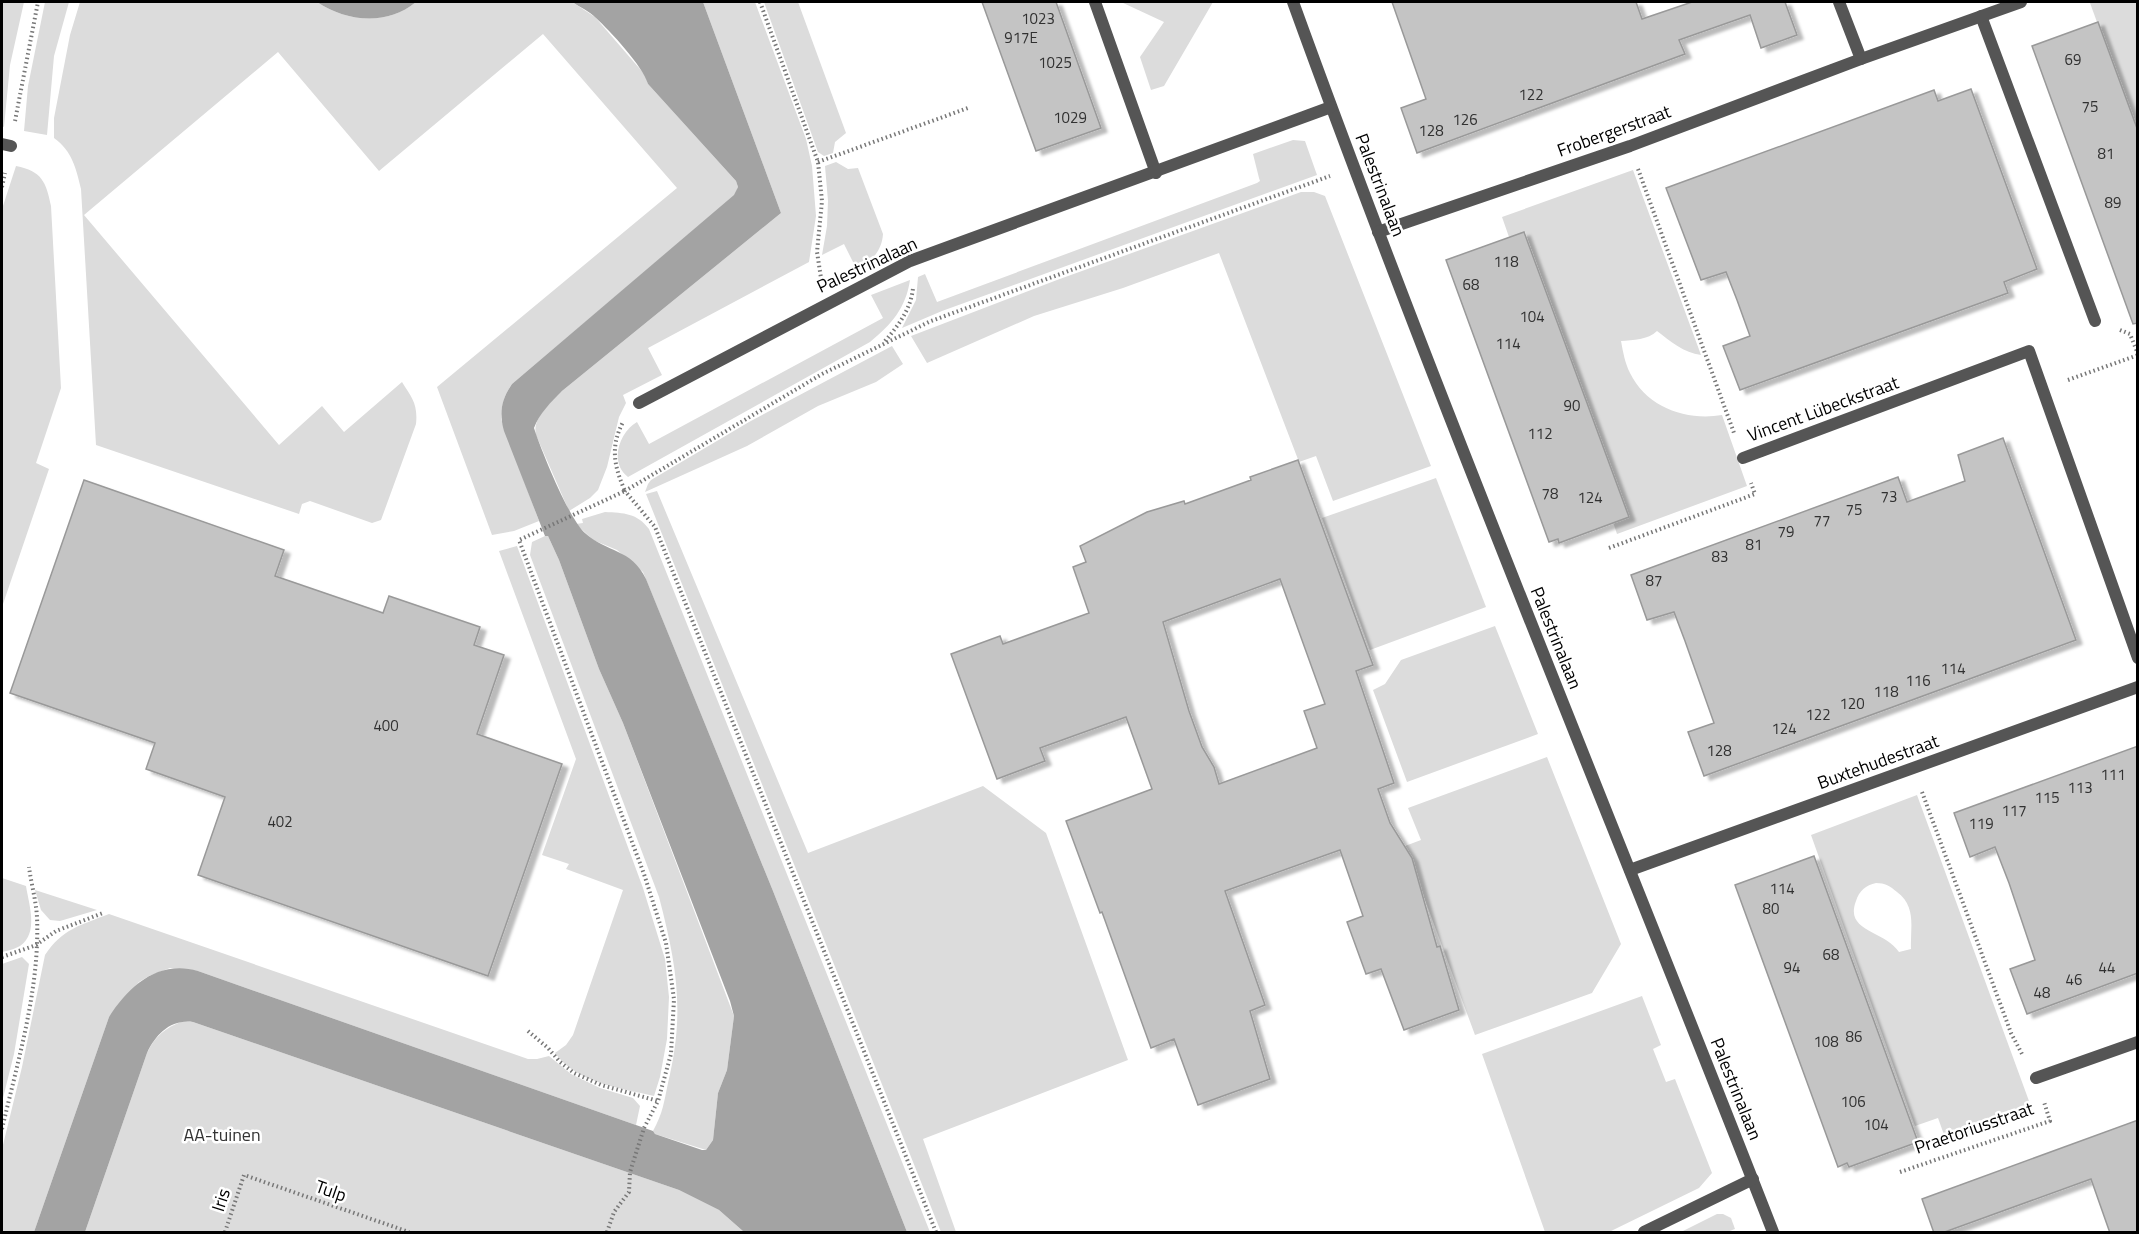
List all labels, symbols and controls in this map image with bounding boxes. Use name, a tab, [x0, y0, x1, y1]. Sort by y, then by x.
house number: 1023	[1021, 7, 1055, 30]
house number: 917E	[1004, 26, 1038, 49]
house number: 69	[2065, 48, 2081, 71]
house number: 1025	[1038, 51, 1072, 74]
house number: 122	[1518, 83, 1544, 106]
house number: 75	[2082, 95, 2098, 118]
street label: Frobergerstraat	[1553, 97, 1675, 164]
house number: 1029	[1053, 106, 1087, 129]
house number: 126	[1452, 108, 1478, 131]
house number: 128	[1418, 119, 1444, 142]
street label: Palestrinalaan	[1348, 129, 1412, 240]
house number: 81	[2098, 142, 2114, 165]
house number: 89	[2105, 191, 2121, 214]
street label: Palestrinalaan	[812, 229, 922, 300]
house number: 118	[1493, 250, 1519, 273]
house number: 68	[1463, 273, 1479, 296]
house number: 104	[1519, 305, 1545, 328]
house number: 114	[1495, 332, 1521, 355]
street label: Vincent Lübeckstraat	[1743, 368, 1903, 448]
house number: 90	[1564, 394, 1580, 417]
house number: 112	[1527, 422, 1553, 445]
house number: 78	[1542, 482, 1558, 505]
house number: 73	[1881, 485, 1897, 508]
house number: 124	[1577, 486, 1603, 509]
house number: 75	[1846, 498, 1862, 521]
house number: 77	[1814, 509, 1830, 532]
house number: 79	[1778, 520, 1794, 543]
house number: 81	[1746, 533, 1762, 556]
house number: 83	[1712, 545, 1728, 568]
house number: 87	[1646, 569, 1662, 592]
street label: Palestrinalaan	[1524, 583, 1589, 693]
house number: 114	[1940, 657, 1966, 680]
house number: 116	[1905, 669, 1931, 692]
house number: 118	[1873, 680, 1899, 703]
house number: 120	[1839, 692, 1865, 715]
house number: 122	[1805, 703, 1831, 726]
house number: 400	[373, 714, 399, 737]
house number: 124	[1771, 717, 1797, 740]
street label: Buxtehudestraat	[1813, 727, 1943, 796]
house number: 128	[1706, 739, 1732, 762]
house number: 111	[2100, 763, 2126, 786]
house number: 113	[2067, 776, 2093, 799]
house number: 115	[2034, 786, 2060, 809]
house number: 117	[2001, 799, 2027, 822]
house number: 402	[267, 810, 293, 833]
house number: 119	[1968, 812, 1994, 835]
house number: 114	[1769, 877, 1795, 900]
house number: 80	[1763, 897, 1779, 920]
house number: 68	[1823, 943, 1839, 966]
house number: 94	[1784, 956, 1800, 979]
house number: 44	[2099, 956, 2115, 979]
house number: 46	[2066, 968, 2082, 991]
house number: 48	[2034, 981, 2050, 1004]
house number: 86	[1846, 1025, 1862, 1048]
house number: 108	[1813, 1030, 1839, 1053]
street label: Palestrinalaan	[1704, 1034, 1769, 1144]
house number: 106	[1840, 1090, 1866, 1113]
street label: Praetoriusstraat	[1911, 1094, 2038, 1161]
house number: 104	[1863, 1113, 1889, 1136]
park label: AA-tuinen	[183, 1121, 261, 1148]
street label: Tulp	[312, 1173, 350, 1208]
street label: Iris	[204, 1185, 237, 1215]

